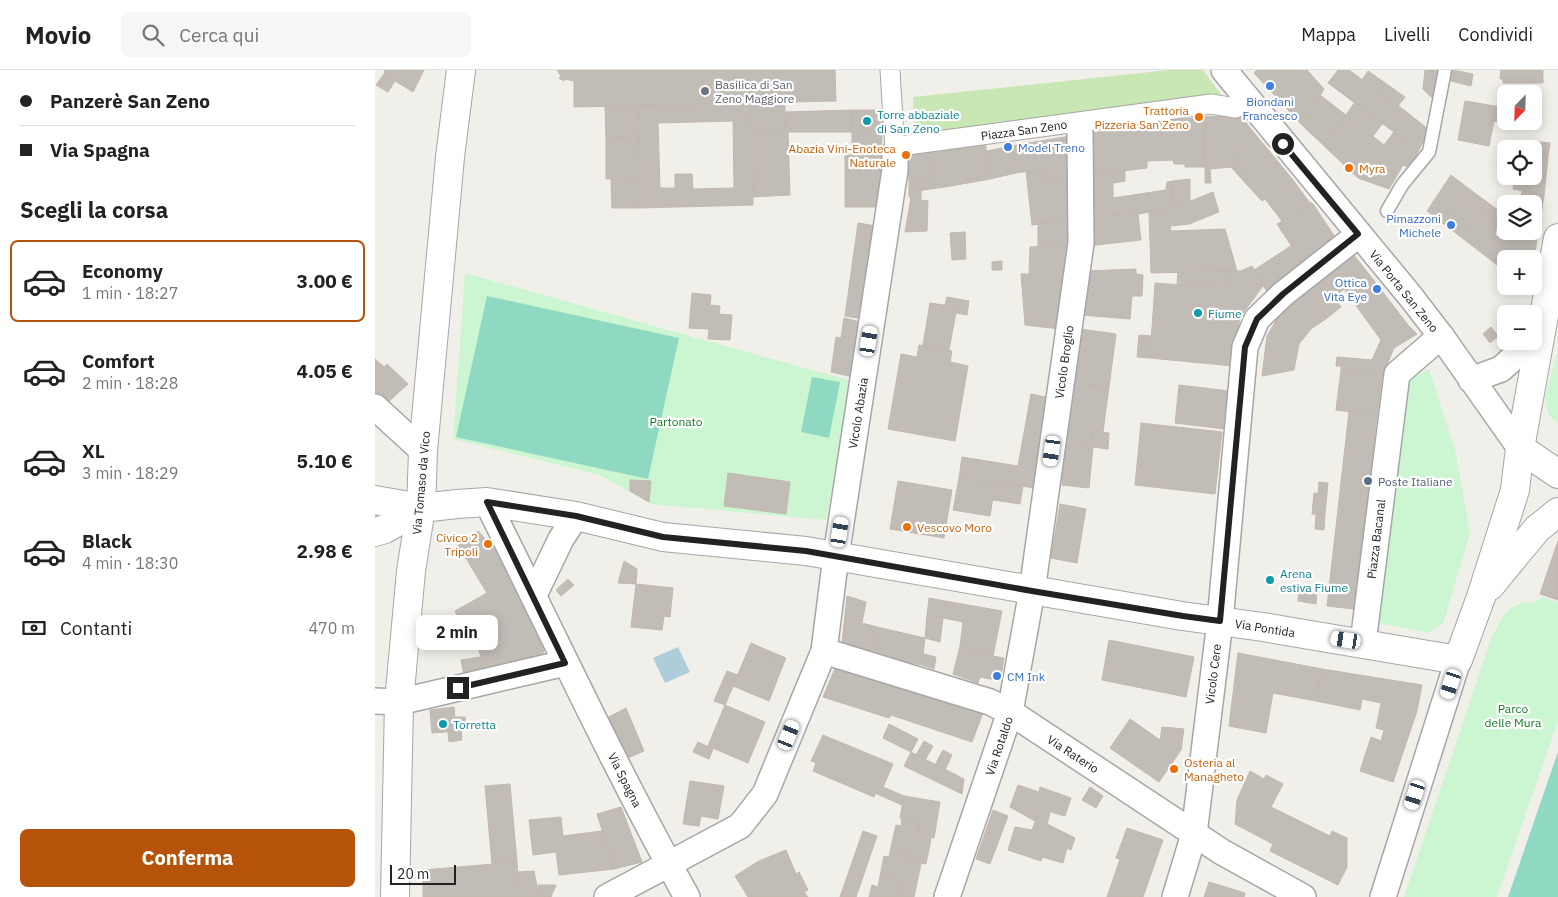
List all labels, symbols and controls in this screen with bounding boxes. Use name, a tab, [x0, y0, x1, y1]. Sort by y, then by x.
search box	[121, 12, 471, 57]
text: Movio	[25, 19, 91, 51]
icon: search	[139, 21, 167, 49]
text: Cerca qui	[179, 23, 259, 47]
text: Mappa	[1301, 23, 1356, 46]
text: Livelli	[1384, 23, 1430, 46]
text: Condividi	[1458, 23, 1533, 46]
place label: Basilica di San Zeno Maggiore	[715, 77, 795, 106]
marker: Biondani Francesco	[1264, 80, 1276, 92]
marker: Basilica di San Zeno Maggiore	[699, 85, 711, 97]
north arrow	[1497, 85, 1543, 130]
map controls	[1497, 85, 1542, 350]
text: Panzerè San Zeno	[50, 89, 210, 113]
place label: Biondani Francesco	[1242, 94, 1298, 123]
place label: Trattoria Pizzeria San Zeno	[1094, 103, 1190, 132]
place label: Torre abbaziale di San Zeno	[877, 107, 960, 136]
marker: Trattoria Pizzeria San Zeno	[1193, 111, 1205, 123]
marker: Torre abbaziale di San Zeno	[861, 115, 873, 127]
street label: Piazza San Zeno	[980, 116, 1068, 143]
route start	[1272, 133, 1294, 155]
text: Via Spagna	[50, 138, 150, 162]
place label: Model Treno	[1018, 140, 1085, 155]
button: locate	[1497, 140, 1542, 185]
place label: Abazia Vini-Enoteca Naturale	[788, 141, 897, 170]
marker: Model Treno	[1002, 141, 1014, 153]
marker: Abazia Vini-Enoteca Naturale	[900, 149, 912, 161]
place label: Myra	[1359, 161, 1386, 176]
marker: Myra	[1343, 162, 1355, 174]
text: Scegli la corsa	[20, 195, 168, 224]
button: layers	[1497, 195, 1542, 240]
place label: Pimazzoni Michele	[1386, 211, 1441, 240]
marker: Pimazzoni Michele	[1445, 219, 1457, 231]
street label: Via Porta San Zeno	[1366, 247, 1442, 335]
button: +	[1497, 250, 1542, 295]
icon: car	[22, 259, 67, 304]
text: Economy	[82, 259, 163, 283]
text: 3.00 €	[297, 269, 353, 293]
place label: Ottica Vita Eye	[1324, 275, 1368, 304]
text: 1 min · 18:27	[82, 283, 178, 303]
marker: Ottica Vita Eye	[1371, 283, 1383, 295]
button: −	[1497, 305, 1542, 350]
place label: Fiume	[1208, 306, 1242, 321]
marker: Fiume	[1192, 307, 1204, 319]
street label: Vicolo Broglio	[1051, 324, 1077, 400]
car	[859, 325, 878, 357]
icon: car	[22, 349, 67, 394]
text: Comfort	[82, 349, 155, 373]
text: 4.05 €	[297, 359, 353, 383]
text: 2 min · 18:28	[82, 373, 178, 393]
street label: Vicolo Abazia	[845, 376, 871, 450]
park label: Partonato	[649, 414, 703, 429]
street label: Via Tomaso da Vico	[409, 430, 433, 535]
car	[1042, 435, 1061, 467]
icon: car	[22, 439, 67, 484]
text: XL	[82, 439, 105, 463]
text: 5.10 €	[297, 449, 353, 473]
text: 3 min · 18:29	[82, 463, 178, 483]
place label: Poste Italiane	[1378, 474, 1453, 489]
marker: Poste Italiane	[1362, 475, 1374, 487]
street label: Piazza Bacanal	[1364, 498, 1388, 580]
car	[830, 516, 849, 548]
place label: Vescovo Moro	[917, 520, 992, 535]
marker: Vescovo Moro	[901, 521, 913, 533]
icon: car	[22, 529, 67, 574]
text: Black	[82, 529, 132, 553]
place label: Civico 2 Tripoli	[436, 530, 478, 559]
marker: Civico 2 Tripoli	[482, 538, 494, 550]
text: 2.98 €	[297, 539, 353, 563]
text: 4 min · 18:30	[82, 553, 178, 573]
place label: Arena estiva Fiume	[1280, 566, 1349, 595]
marker: Arena estiva Fiume	[1264, 574, 1276, 586]
icon: cash	[20, 614, 48, 642]
text: Contanti	[60, 616, 132, 640]
callout: 2 min	[417, 616, 499, 650]
street label: Via Pontida	[1234, 616, 1297, 640]
text: 470 m	[308, 618, 355, 638]
text: 2 min	[436, 622, 478, 642]
car	[1330, 630, 1361, 650]
street label: Vicolo Cere	[1202, 643, 1224, 705]
car	[1439, 667, 1462, 701]
place label: CM Ink	[1007, 669, 1046, 684]
marker: CM Ink	[991, 670, 1003, 682]
route end	[447, 677, 469, 699]
park label: Parco delle Mura	[1485, 701, 1542, 730]
street label: Via Rotaldo	[982, 714, 1016, 777]
place label: Torretta	[453, 717, 496, 732]
marker: Torretta	[437, 718, 449, 730]
car	[776, 718, 801, 752]
street label: Via Raterio	[1044, 732, 1102, 776]
street label: Via Spagna	[605, 750, 645, 810]
place label: Osteria al Managheto	[1184, 755, 1244, 784]
marker: Osteria al Managheto	[1168, 763, 1180, 775]
car	[1403, 778, 1426, 812]
button: Conferma	[20, 829, 355, 887]
scale bar	[390, 862, 456, 885]
text: 20 m	[397, 865, 429, 883]

